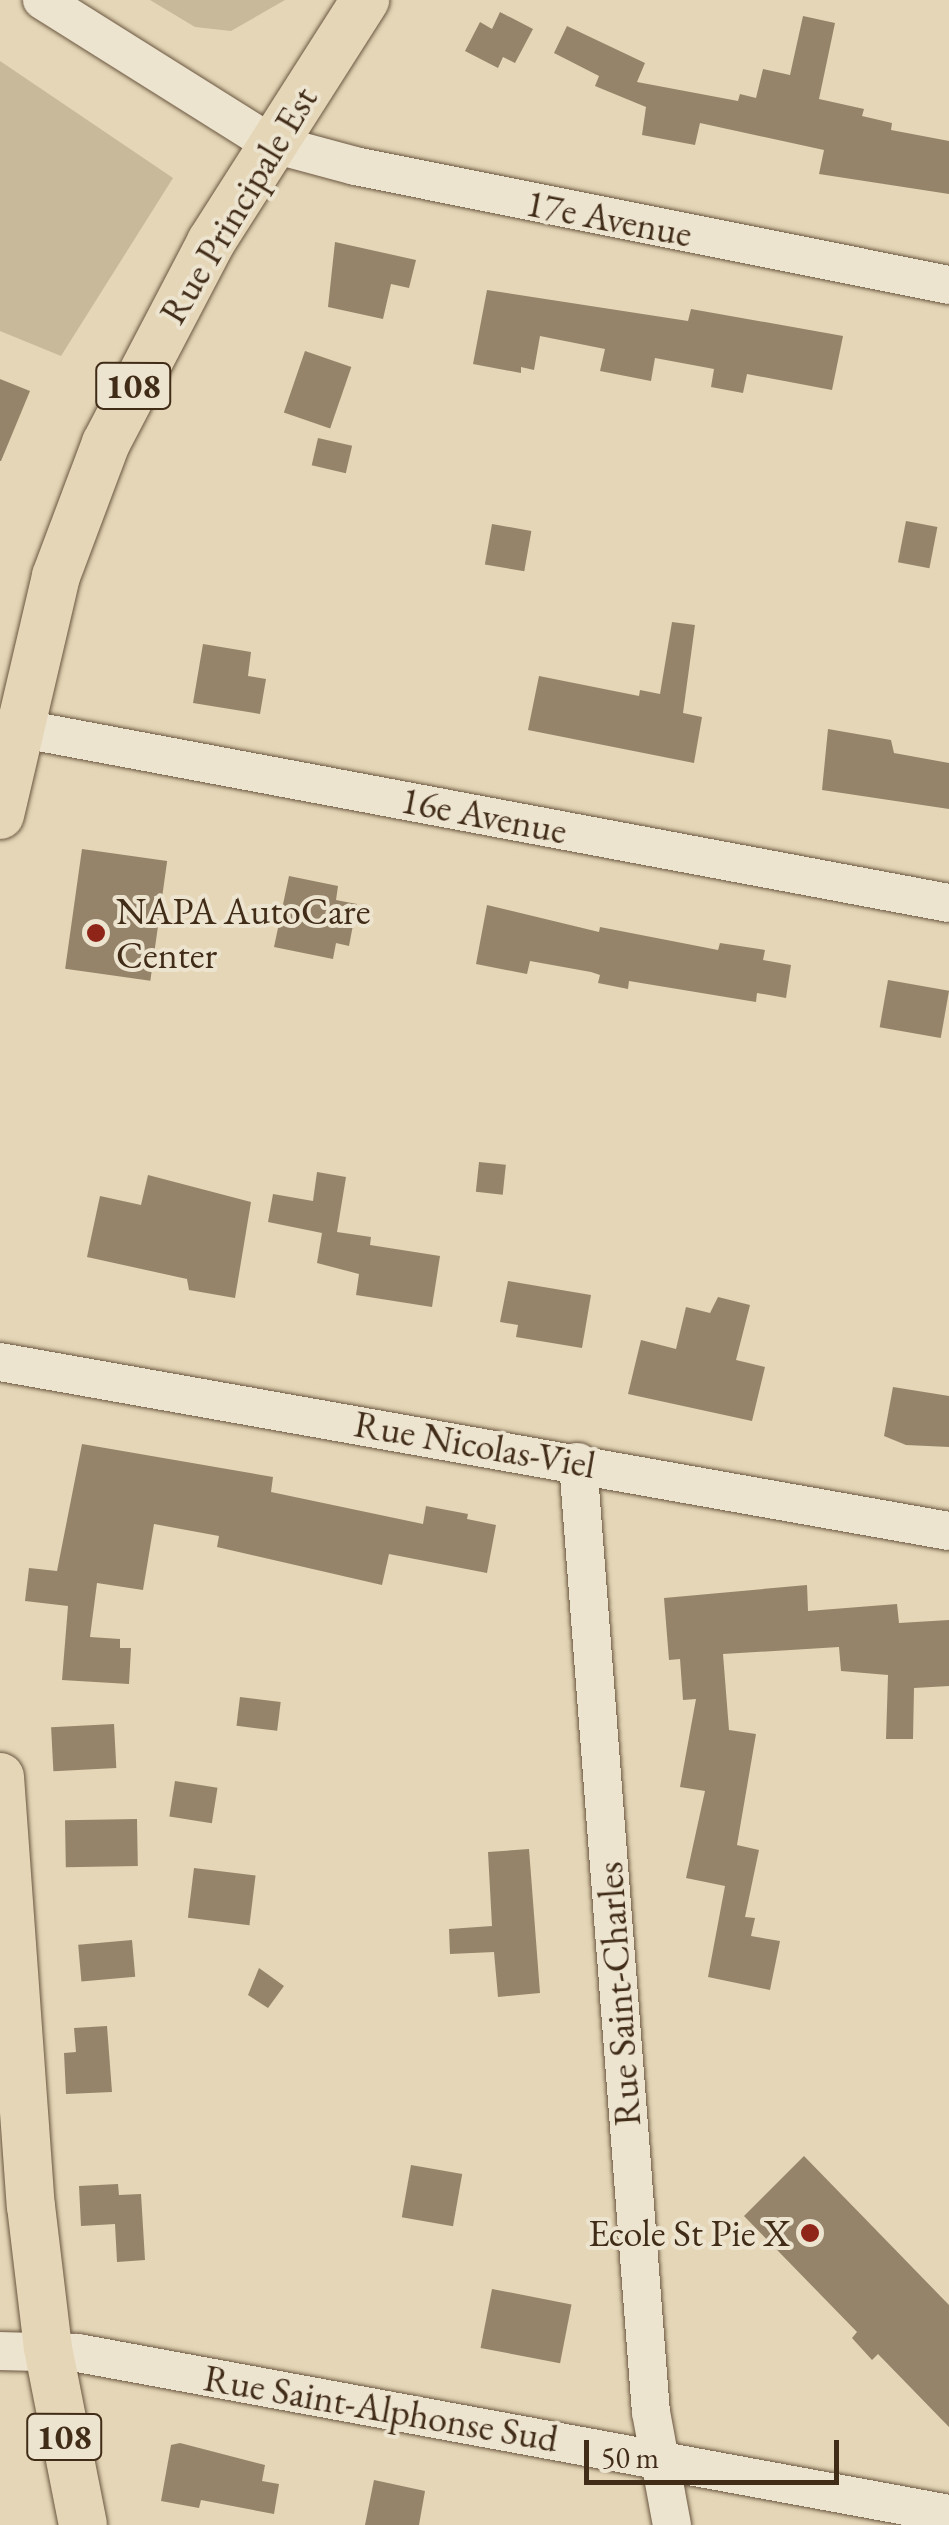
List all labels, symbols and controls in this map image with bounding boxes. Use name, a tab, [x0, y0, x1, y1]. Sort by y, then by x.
street label: Rue Principale Est	[149, 78, 327, 332]
street label: 17e Avenue	[522, 180, 696, 256]
road number: 108	[93, 356, 173, 416]
street label: 16e Avenue	[397, 777, 571, 853]
place label: NAPA AutoCare Center	[116, 888, 371, 978]
marker: NAPA AutoCare Center	[85, 922, 107, 944]
street label: Rue Nicolas-Viel	[351, 1400, 599, 1488]
street label: Rue Saint-Charles	[586, 1860, 650, 2128]
place label: Ecole St Pie X	[588, 2210, 790, 2256]
marker: Ecole St Pie X	[799, 2222, 821, 2244]
street label: Rue Saint-Alphonse Sud	[200, 2354, 562, 2462]
road number: 108	[24, 2407, 104, 2467]
scale bar	[589, 2420, 844, 2482]
text: 50 m	[601, 2438, 659, 2477]

